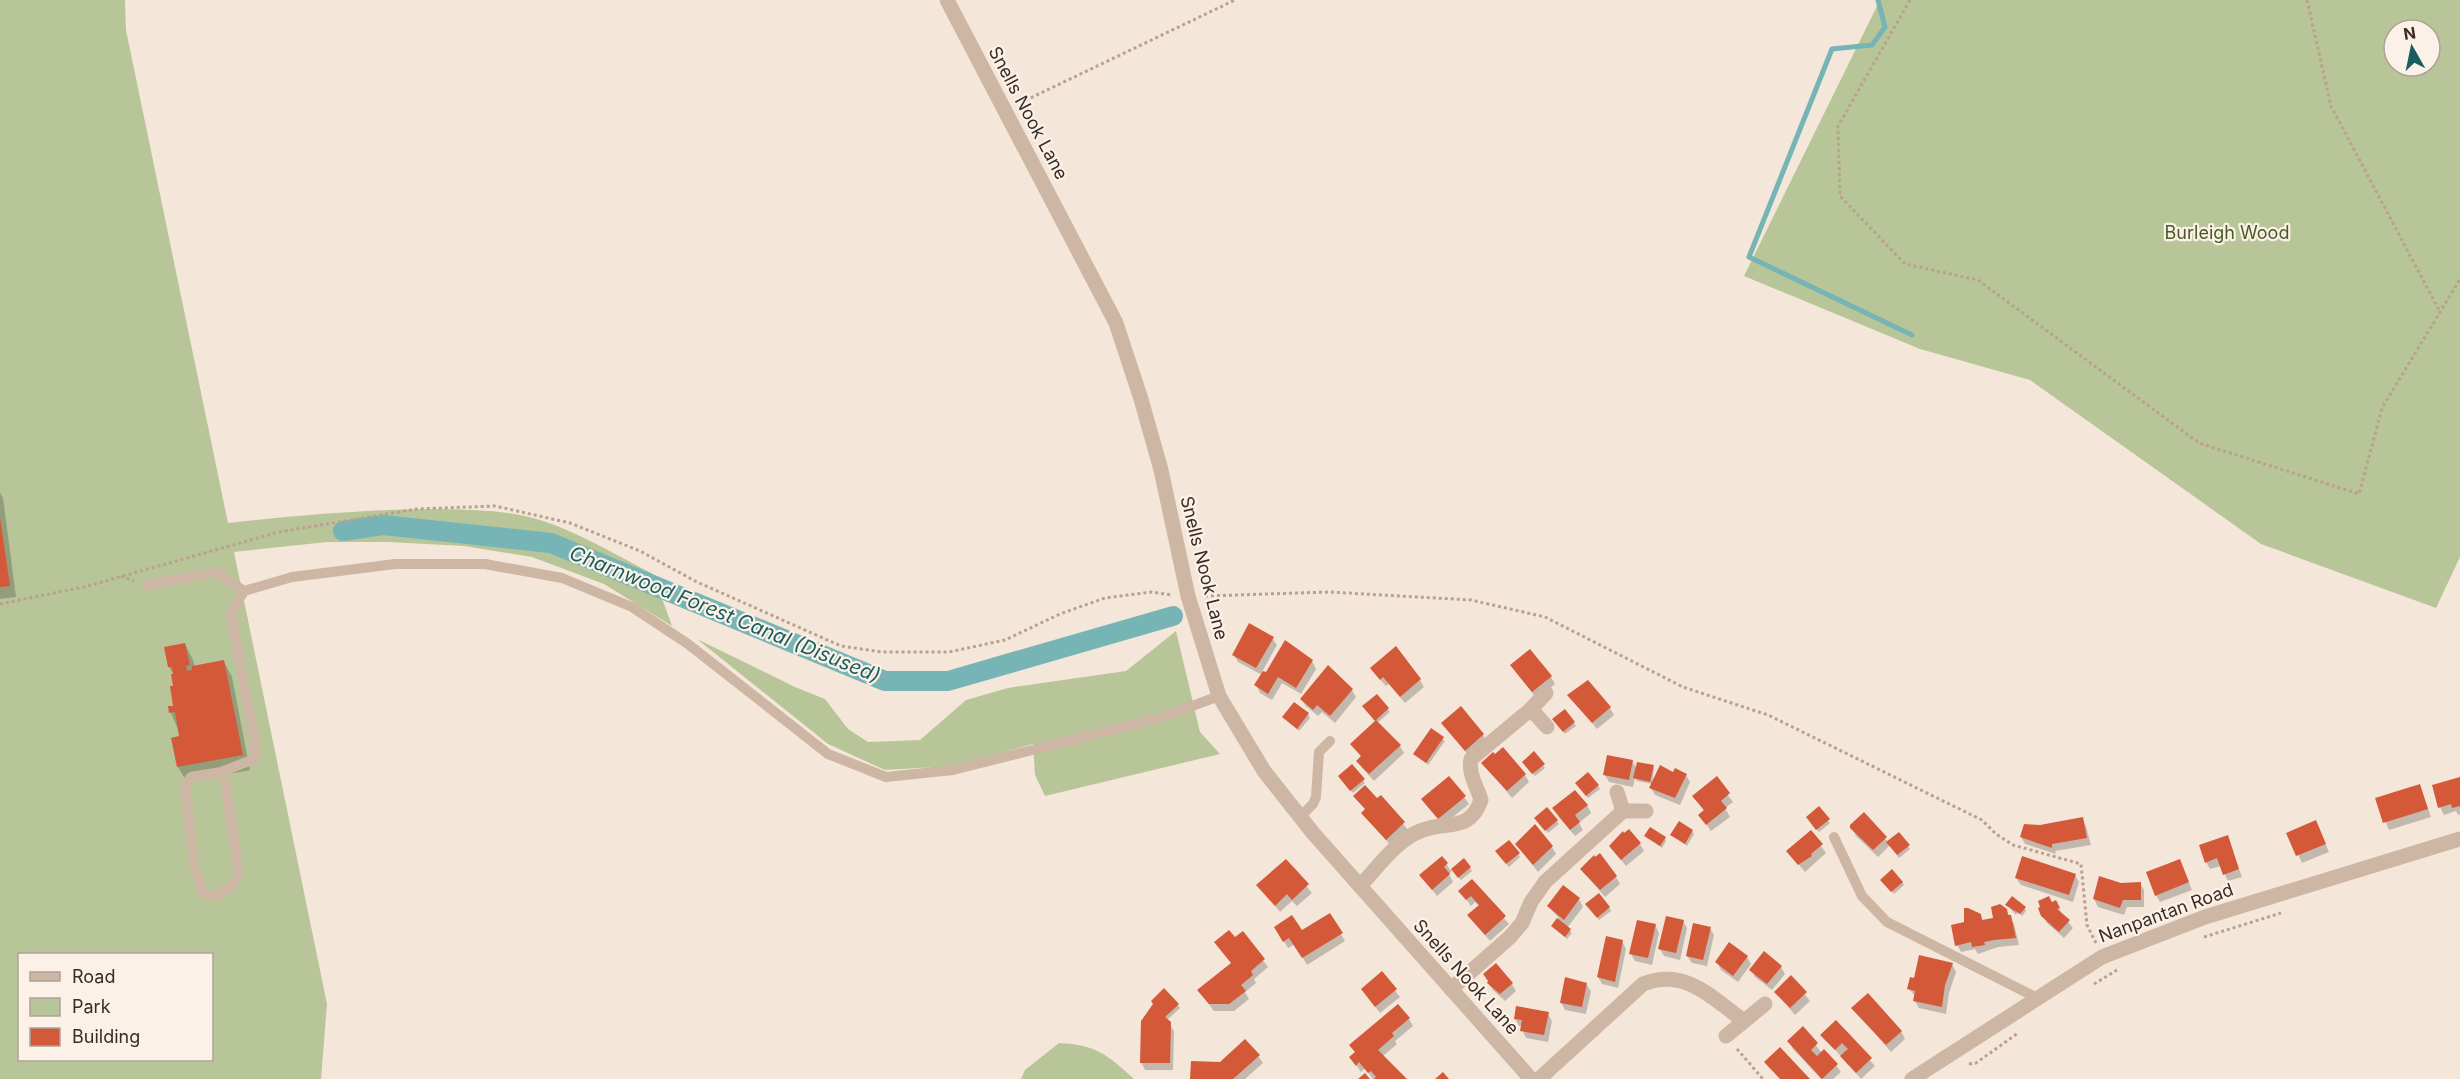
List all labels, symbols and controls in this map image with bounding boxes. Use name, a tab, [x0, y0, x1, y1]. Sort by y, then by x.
north arrow	[2382, 18, 2442, 78]
text: N	[2402, 22, 2417, 44]
street label: Snells Nook Lane	[985, 43, 1072, 183]
park label: Burleigh Wood	[2165, 222, 2289, 243]
street label: Snells Nook Lane	[1176, 494, 1233, 642]
water label: Charnwood Forest Canal (Disused)	[566, 541, 884, 687]
street label: Nanpantan Road	[2096, 878, 2236, 947]
street label: Snells Nook Lane	[1409, 915, 1524, 1038]
legend	[18, 953, 213, 1061]
text: Road	[72, 966, 115, 987]
text: Park	[72, 996, 111, 1017]
text: Building	[72, 1026, 140, 1047]

